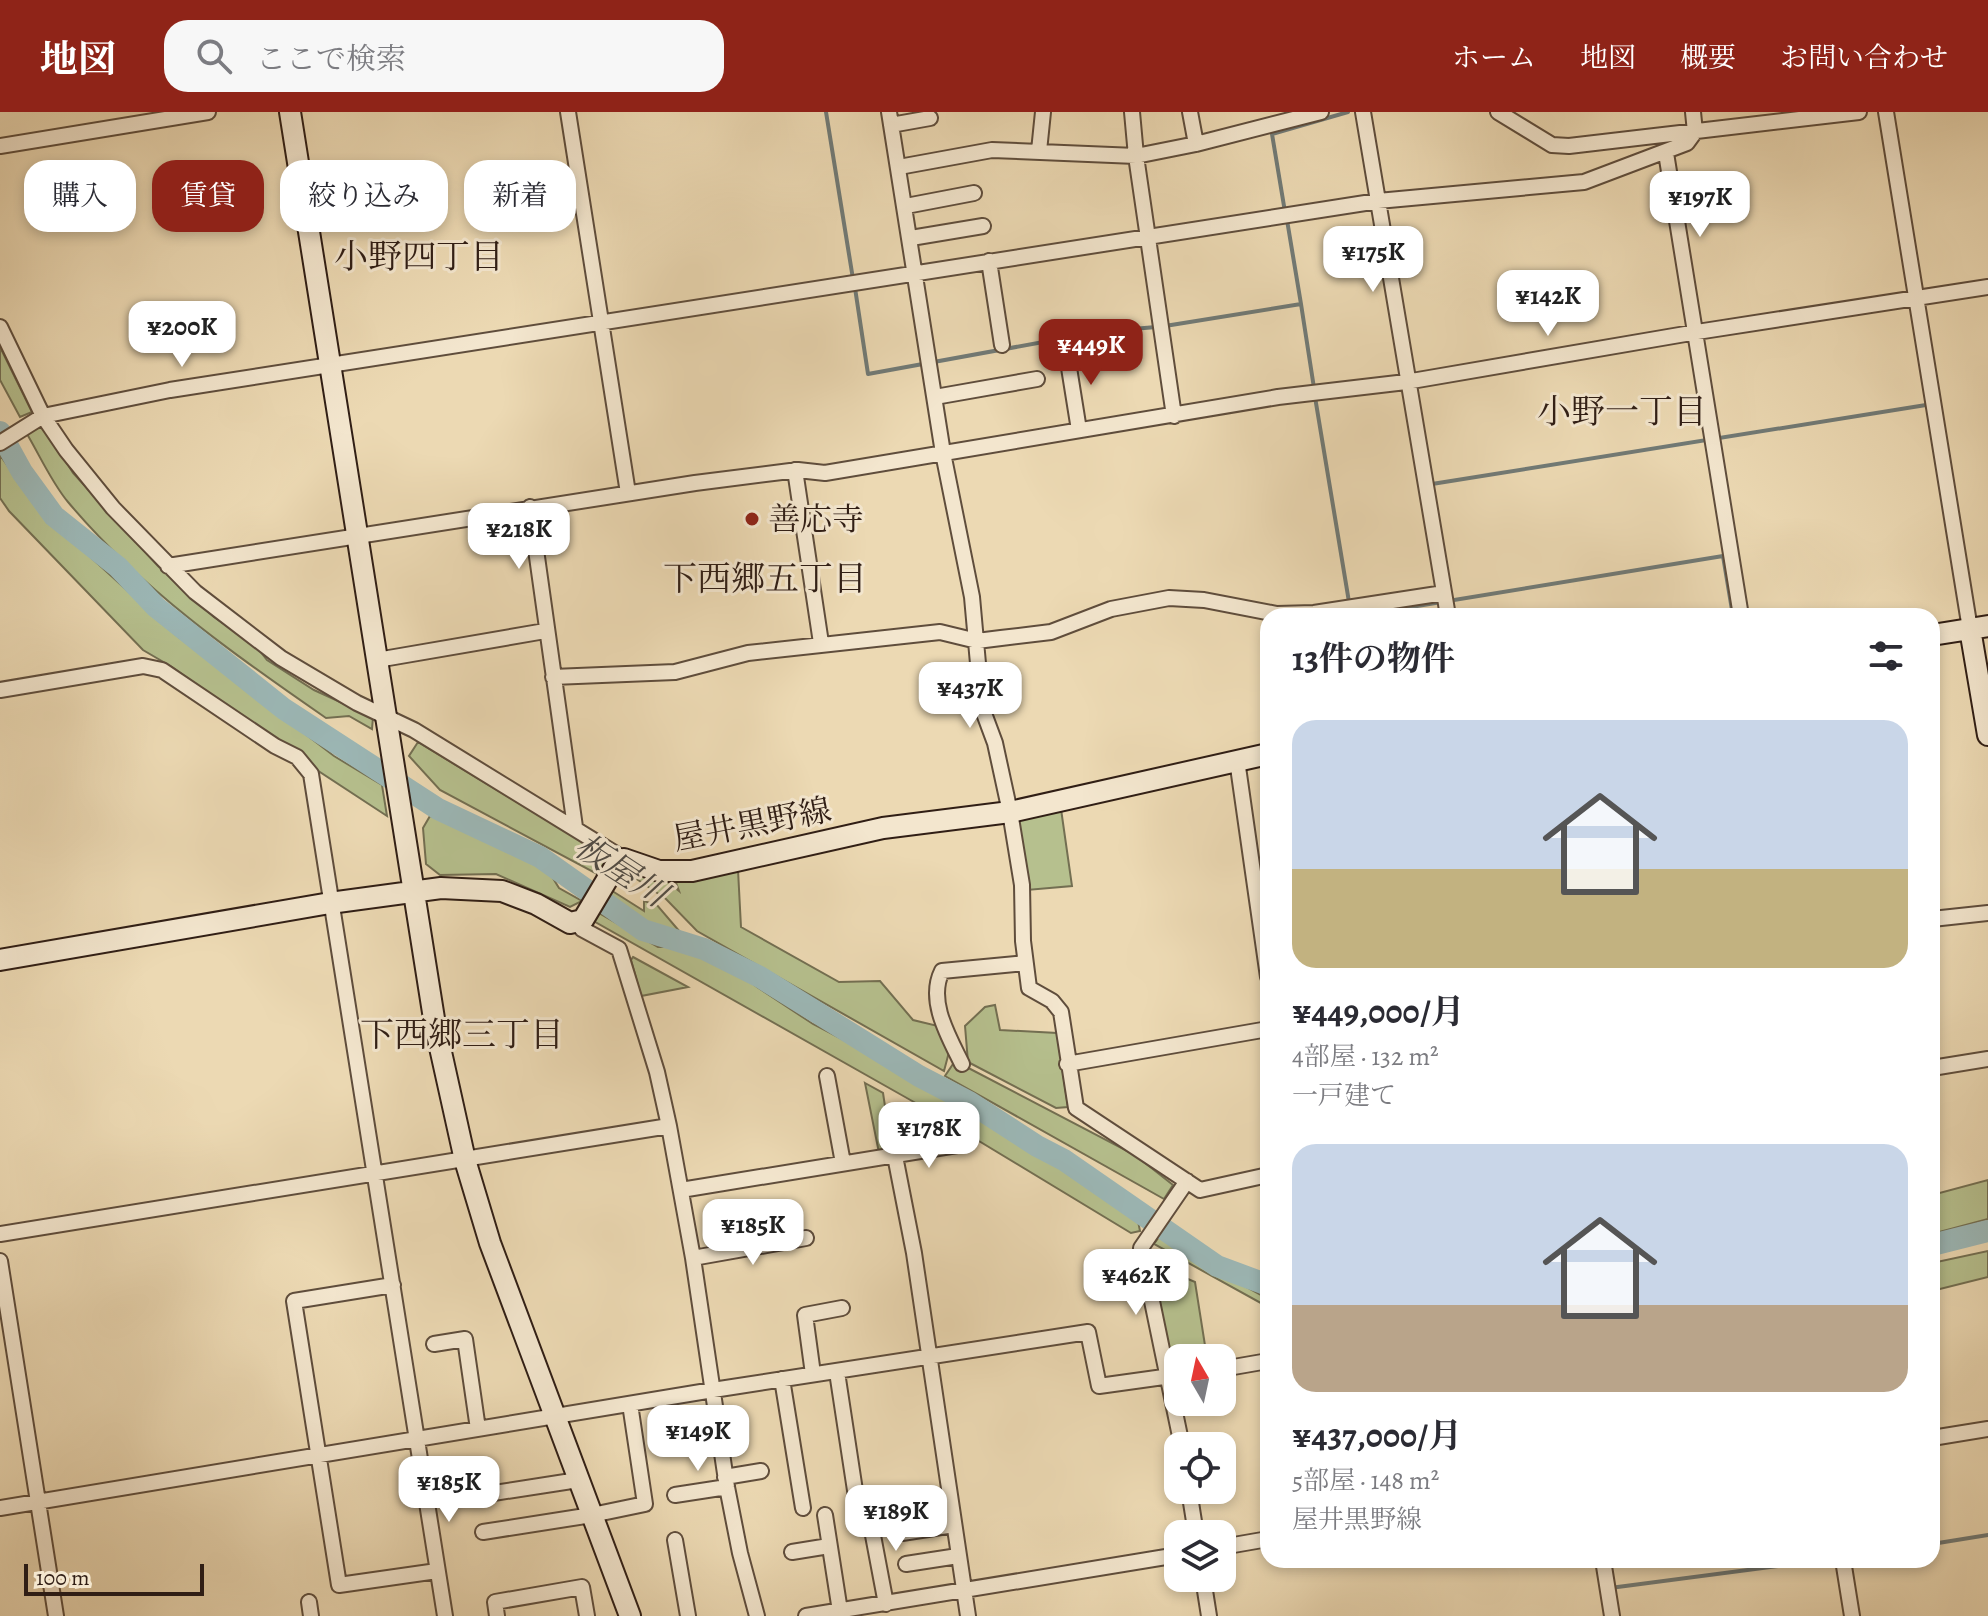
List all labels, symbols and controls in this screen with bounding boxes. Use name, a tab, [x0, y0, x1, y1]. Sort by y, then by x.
search box	[164, 20, 724, 92]
text: 地図	[40, 33, 116, 85]
icon: search	[192, 34, 236, 78]
text: ここで検索	[256, 39, 406, 79]
text: ホーム	[1452, 39, 1536, 77]
text: 地図	[1580, 39, 1636, 77]
text: 概要	[1680, 39, 1736, 77]
text: お問い合わせ	[1780, 39, 1948, 77]
chip: 購入	[24, 160, 136, 232]
chip: 賃貸	[152, 160, 264, 232]
chip: 絞り込み	[280, 160, 448, 232]
chip: 新着	[464, 160, 576, 232]
pin: ¥197K	[1644, 171, 1756, 239]
text: ¥197K	[1668, 179, 1732, 214]
pin: ¥175K	[1317, 226, 1429, 294]
district label: 小野四丁目	[334, 233, 504, 280]
text: ¥175K	[1341, 234, 1405, 269]
pin: ¥142K	[1492, 270, 1604, 338]
text: ¥142K	[1515, 278, 1581, 313]
pin: ¥200K	[126, 301, 238, 369]
text: ¥200K	[147, 309, 217, 344]
pin: ¥449K	[1035, 319, 1147, 387]
text: ¥449K	[1057, 327, 1125, 362]
district label: 小野一丁目	[1537, 388, 1707, 435]
place label: 善応寺	[768, 497, 864, 541]
pin: ¥218K	[463, 503, 575, 571]
marker: 善応寺	[743, 510, 761, 528]
text: ¥218K	[486, 511, 552, 546]
district label: 下西郷五丁目	[663, 555, 867, 602]
icon: filters	[1864, 634, 1908, 678]
text: 13件の物件	[1292, 635, 1455, 682]
pin: ¥437K	[914, 662, 1026, 730]
text: ¥437K	[937, 670, 1003, 705]
icon: home	[1528, 772, 1672, 916]
street label: 屋井黒野線	[669, 787, 835, 861]
water label: 板屋川	[565, 823, 680, 920]
text: ¥449,000/月	[1292, 988, 1465, 1035]
district label: 下西郷三丁目	[360, 1011, 564, 1058]
text: 4部屋 · 132 m²	[1292, 1039, 1439, 1074]
text: 一戸建て	[1292, 1078, 1396, 1113]
pin: ¥178K	[873, 1102, 985, 1170]
text: ¥178K	[897, 1110, 961, 1145]
icon: home	[1528, 1196, 1672, 1340]
pin: ¥185K	[697, 1199, 809, 1267]
text: ¥185K	[721, 1207, 785, 1242]
pin: ¥462K	[1080, 1249, 1192, 1317]
text: ¥462K	[1102, 1257, 1170, 1292]
north arrow	[1164, 1344, 1236, 1416]
map controls	[1164, 1344, 1236, 1592]
pin: ¥149K	[642, 1405, 754, 1473]
text: ¥437,000/月	[1292, 1412, 1462, 1459]
text: ¥149K	[665, 1413, 731, 1448]
button: locate	[1164, 1432, 1236, 1504]
pin: ¥185K	[393, 1456, 505, 1524]
text: 5部屋 · 148 m²	[1292, 1463, 1439, 1498]
text: ¥185K	[417, 1464, 481, 1499]
pin: ¥189K	[840, 1485, 952, 1553]
text: ¥189K	[863, 1493, 929, 1528]
text: 屋井黒野線	[1292, 1502, 1422, 1537]
button: layers	[1164, 1520, 1236, 1592]
scale bar	[24, 1560, 204, 1596]
text: 100 m	[36, 1563, 90, 1593]

